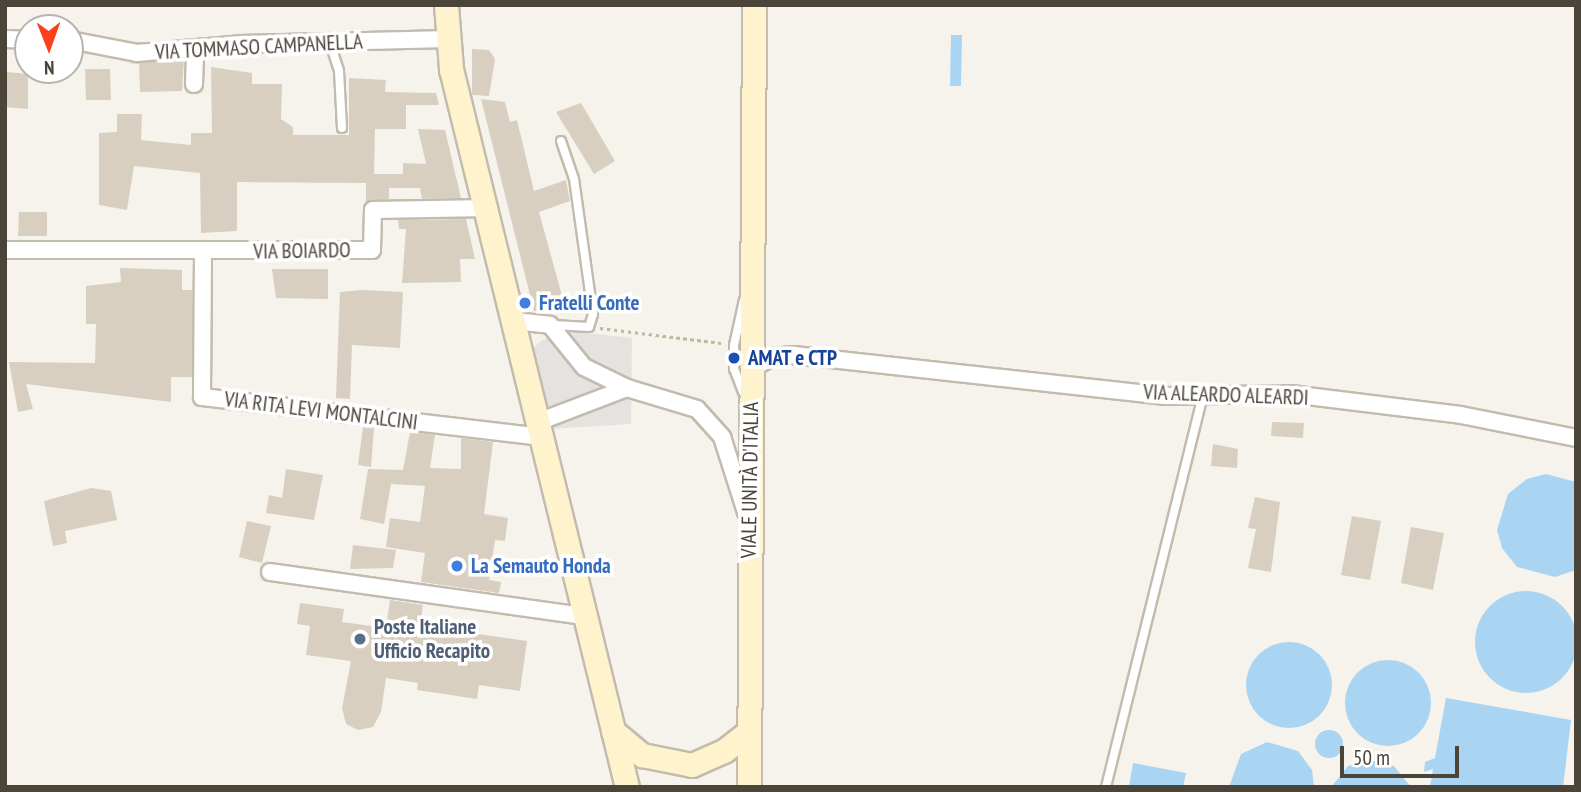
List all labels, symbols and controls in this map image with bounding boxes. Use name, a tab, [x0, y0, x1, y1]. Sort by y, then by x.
north arrow	[14, 14, 84, 84]
street label: VIA TOMMASO CAMPANELLA	[154, 29, 364, 65]
text: N	[44, 56, 55, 80]
street label: VIA BOIARDO	[253, 238, 351, 264]
place label: Fratelli Conte	[539, 290, 640, 316]
marker: Fratelli Conte	[517, 295, 533, 311]
place label: AMAT e CTP	[748, 345, 838, 371]
marker: AMAT e CTP	[726, 350, 742, 366]
street label: VIA ALEARDO ALEARDI	[1142, 379, 1310, 411]
street label: VIA RITA LEVI MONTALCINI	[222, 387, 420, 435]
street label: VIALE UNITÀ D'ITALIA	[736, 401, 764, 559]
place label: La Semauto Honda	[471, 553, 611, 579]
marker: La Semauto Honda	[449, 558, 465, 574]
place label: Poste Italiane Ufficio Recapito	[374, 614, 490, 664]
marker: Poste Italiane Ufficio Recapito	[352, 631, 368, 647]
scale bar	[1343, 732, 1462, 776]
text: 50 m	[1353, 744, 1390, 771]

